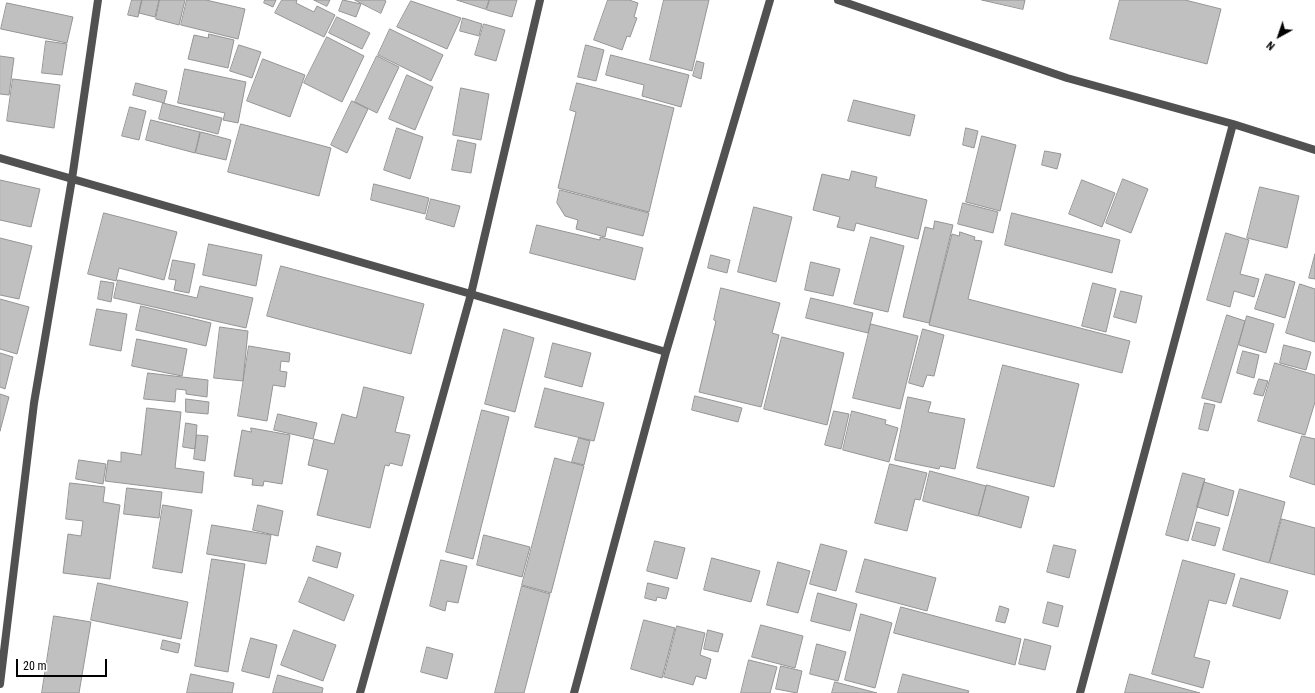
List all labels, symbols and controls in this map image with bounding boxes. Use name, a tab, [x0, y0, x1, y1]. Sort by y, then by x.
north arrow	[1259, 16, 1299, 56]
text: N	[1264, 38, 1278, 53]
scale bar	[18, 651, 109, 677]
text: 20 m	[23, 659, 47, 673]

